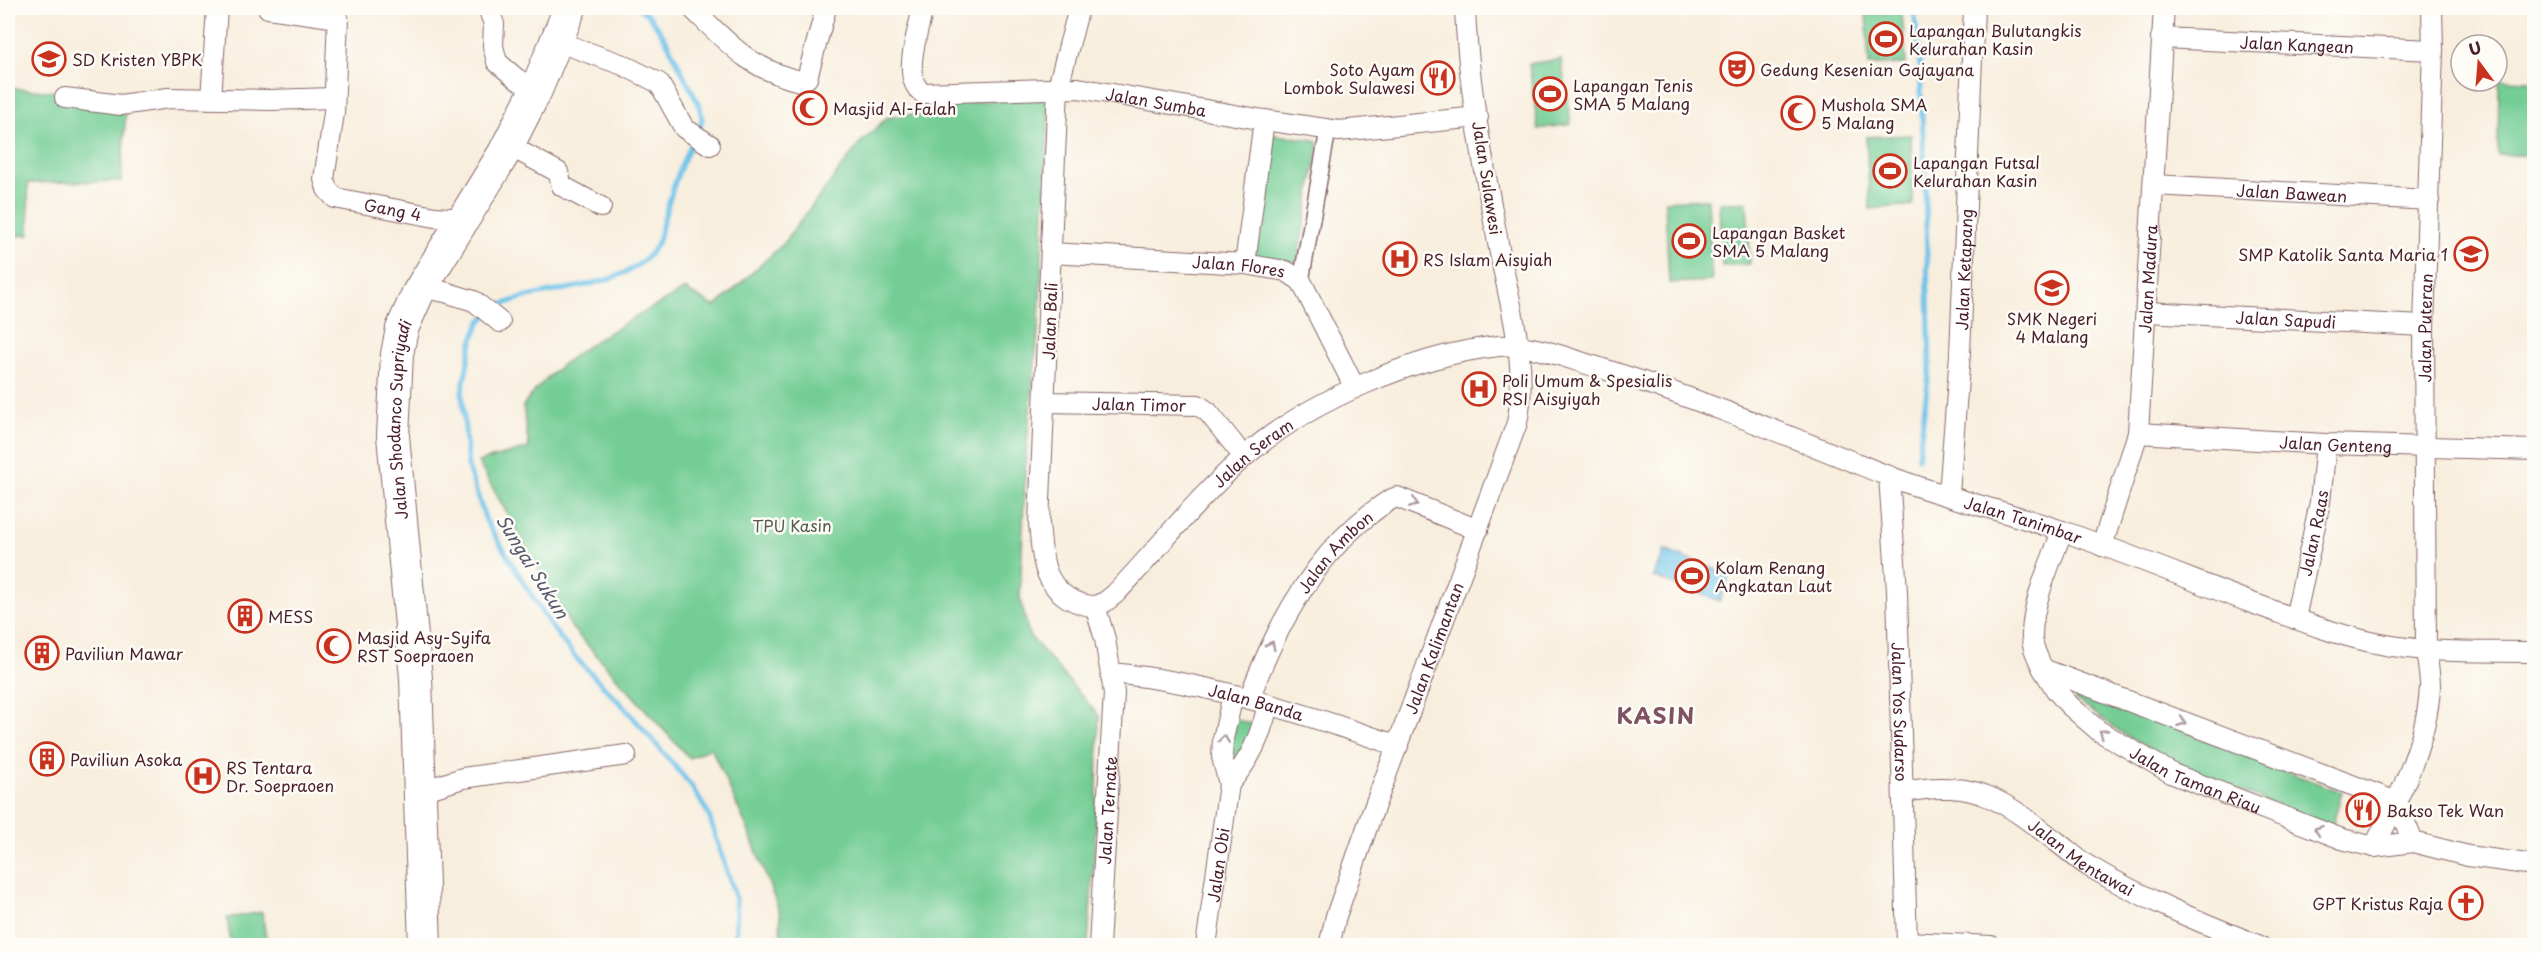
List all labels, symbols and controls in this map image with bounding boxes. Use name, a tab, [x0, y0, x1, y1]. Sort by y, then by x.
place label: Lapangan Bulutangkis Kelurahan Kasin	[1909, 18, 2082, 60]
sports icon: Lapangan Bulutangkis Kelurahan Kasin	[1868, 21, 1904, 57]
street label: Jalan Kangean	[2239, 29, 2354, 58]
north arrow	[2449, 33, 2509, 93]
text: U	[2465, 34, 2484, 61]
school or university icon: SD Kristen YBPK	[31, 41, 67, 77]
place label: SD Kristen YBPK	[72, 47, 202, 71]
theatre icon: Gedung Kesenian Gajayana	[1719, 51, 1755, 87]
place label: Soto Ayam Lombok Sulawesi	[1283, 57, 1415, 99]
place label: Gedung Kesenian Gajayana	[1760, 57, 1974, 81]
restaurant icon: Soto Ayam Lombok Sulawesi	[1420, 60, 1456, 96]
place label: Lapangan Tenis SMA 5 Malang	[1573, 73, 1693, 115]
sports icon: Lapangan Tenis SMA 5 Malang	[1532, 76, 1568, 112]
street label: Jalan Sumba	[1104, 81, 1208, 122]
mosque icon: Masjid Al-Falah	[792, 90, 828, 126]
place label: Mushola SMA 5 Malang	[1821, 92, 1927, 134]
mosque icon: Mushola SMA 5 Malang	[1780, 95, 1816, 131]
place label: Masjid Al-Falah	[833, 96, 956, 120]
street label: Jalan Sulawesi	[1467, 119, 1509, 237]
place label: Lapangan Futsal Kelurahan Kasin	[1913, 150, 2040, 192]
sports icon: Lapangan Futsal Kelurahan Kasin	[1872, 153, 1908, 189]
street label: Jalan Bawean	[2236, 178, 2348, 208]
street label: Gang 4	[362, 192, 424, 226]
street label: Jalan Ketapang	[1949, 208, 1978, 331]
place label: Lapangan Basket SMA 5 Malang	[1712, 220, 1846, 262]
sports icon: Lapangan Basket SMA 5 Malang	[1671, 223, 1707, 259]
street label: Jalan Madura	[2132, 224, 2163, 334]
school or university icon: SMP Katolik Santa Maria 1	[2453, 236, 2489, 272]
hospital icon: RS Islam Aisyiah	[1382, 241, 1418, 277]
place label: SMP Katolik Santa Maria 1	[2238, 242, 2448, 266]
place label: RS Islam Aisyiah	[1423, 247, 1552, 271]
street label: Jalan Flores	[1191, 249, 1287, 283]
school or university icon: SMK Negeri 4 Malang	[2034, 270, 2070, 306]
street label: Jalan Puteran	[2412, 273, 2438, 383]
street label: Jalan Bali	[1036, 282, 1062, 360]
street label: Jalan Sapudi	[2235, 305, 2337, 334]
place label: SMK Negeri 4 Malang	[2007, 306, 2097, 348]
street label: Jalan Shodanco Supriyadi	[381, 315, 417, 521]
place label: Poli Umum & Spesialis RSI Aisyiyah	[1502, 368, 1672, 410]
hospital icon: Poli Umum & Spesialis RSI Aisyiyah	[1461, 371, 1497, 407]
street label: Jalan Timor	[1092, 391, 1187, 417]
street label: Jalan Seram	[1207, 412, 1298, 493]
street label: Jalan Genteng	[2279, 429, 2392, 458]
street label: Jalan Raas	[2293, 489, 2333, 578]
street label: Jalan Tanimbar	[1961, 490, 2086, 549]
one-way arrow	[1408, 496, 1419, 509]
street label: Jalan Ambon	[1291, 505, 1378, 598]
water label: Sungai Sukun	[490, 509, 576, 624]
park label: TPU Kasin	[752, 513, 832, 537]
place label: Kolam Renang Angkatan Laut	[1715, 555, 1832, 597]
sports icon: Kolam Renang Angkatan Laut	[1674, 558, 1710, 594]
street label: Jalan Kalimantan	[1398, 579, 1469, 717]
building icon: MESS	[227, 598, 263, 634]
place label: MESS	[268, 604, 313, 628]
place label: Masjid Asy-Syifa RST Soepraoen	[357, 625, 491, 667]
mosque icon: Masjid Asy-Syifa RST Soepraoen	[316, 628, 352, 664]
building icon: Paviliun Mawar	[24, 635, 60, 671]
place label: Paviliun Mawar	[65, 641, 184, 665]
one-way arrow	[1264, 641, 1276, 652]
street label: Jalan Yos Sudarso	[1886, 642, 1914, 782]
street label: Jalan Banda	[1206, 677, 1307, 726]
district label: KASIN	[1616, 698, 1696, 731]
one-way arrow	[2175, 715, 2186, 727]
one-way arrow	[2098, 729, 2109, 740]
one-way arrow	[1217, 734, 1230, 744]
street label: Jalan Taman Riau	[2126, 740, 2265, 819]
building icon: Paviliun Asoka	[29, 741, 65, 777]
place label: Paviliun Asoka	[70, 747, 182, 771]
place label: RS Tentara Dr. Soepraoen	[226, 755, 334, 797]
street label: Jalan Ternate	[1092, 755, 1122, 865]
hospital icon: RS Tentara Dr. Soepraoen	[185, 758, 221, 794]
restaurant icon: Bakso Tek Wan	[2345, 792, 2381, 828]
place label: Bakso Tek Wan	[2386, 798, 2504, 822]
street label: Jalan Mentawai	[2024, 812, 2138, 901]
one-way arrow	[2313, 825, 2324, 837]
street label: Jalan Obi	[1200, 826, 1235, 904]
church icon: GPT Kristus Raja	[2448, 885, 2484, 921]
place label: GPT Kristus Raja	[2312, 891, 2443, 915]

